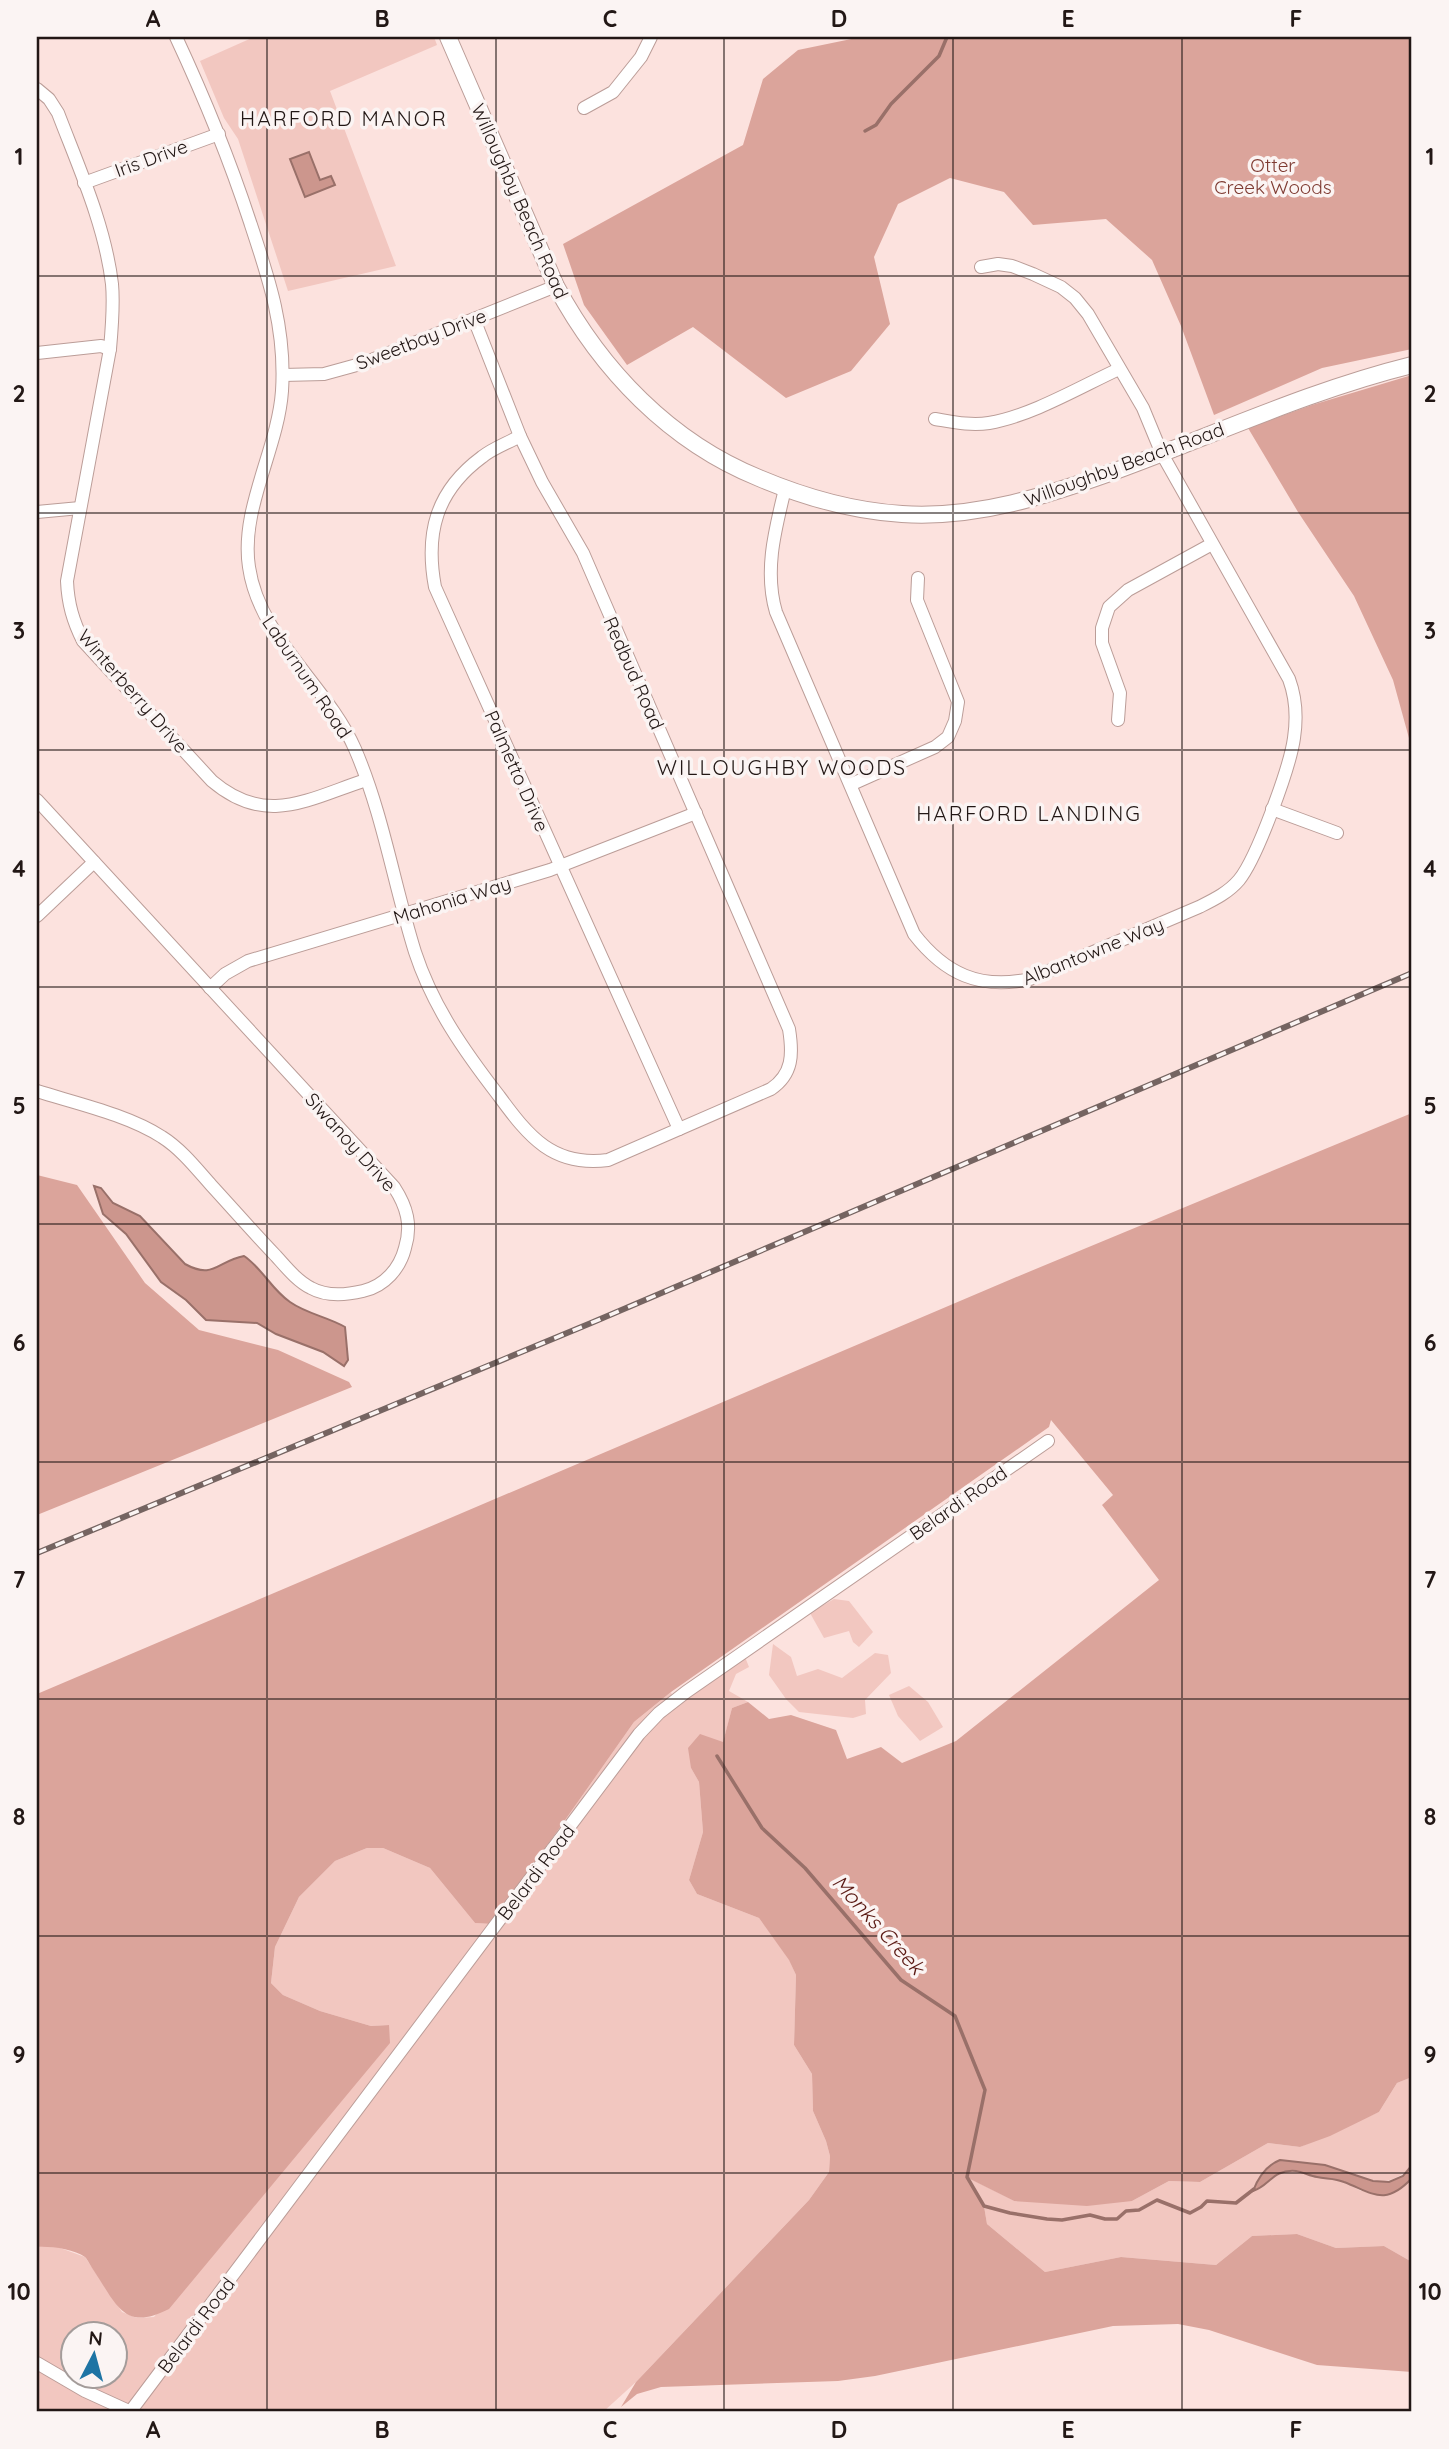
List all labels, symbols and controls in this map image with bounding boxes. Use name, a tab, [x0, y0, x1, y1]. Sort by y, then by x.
text: A	[146, 4, 161, 33]
text: B	[374, 4, 390, 33]
text: C	[603, 4, 617, 33]
text: D	[831, 4, 847, 33]
text: E	[1061, 4, 1075, 33]
text: F	[1290, 4, 1302, 33]
street label: Willoughby Beach Road	[466, 100, 574, 302]
district label: HARFORD MANOR	[240, 105, 448, 131]
street label: Iris Drive	[111, 134, 191, 182]
text: 1	[15, 142, 23, 171]
text: 1	[1426, 142, 1434, 171]
park label: Otter Creek Woods	[1214, 153, 1332, 199]
street label: Sweetbay Drive	[352, 303, 490, 375]
text: 2	[12, 379, 26, 408]
text: 2	[1423, 379, 1437, 408]
street label: Willoughby Beach Road	[1021, 417, 1227, 511]
street label: Laburnum Road	[257, 611, 357, 743]
street label: Redbud Road	[598, 613, 670, 733]
text: 3	[13, 616, 25, 645]
text: 3	[1424, 616, 1436, 645]
street label: Winterberry Drive	[73, 624, 193, 758]
street label: Palmetto Drive	[480, 707, 554, 835]
district label: WILLOUGHBY WOODS	[657, 754, 907, 780]
district label: HARFORD LANDING	[916, 800, 1142, 826]
text: 4	[12, 854, 26, 883]
text: 4	[1423, 854, 1437, 883]
street label: Mahonia Way	[390, 871, 514, 929]
street label: Albantowne Way	[1019, 912, 1167, 990]
street label: Siwanoy Drive	[300, 1088, 402, 1196]
text: 5	[12, 1091, 26, 1120]
text: 5	[1423, 1091, 1437, 1120]
text: 6	[13, 1328, 25, 1357]
text: 6	[1424, 1328, 1436, 1357]
street label: Belardi Road	[905, 1461, 1011, 1545]
text: 7	[13, 1565, 26, 1594]
text: 7	[1424, 1565, 1437, 1594]
text: 8	[13, 1802, 25, 1831]
text: 8	[1424, 1802, 1436, 1831]
street label: Belardi Road	[492, 1819, 580, 1925]
water label: Monks Creek	[827, 1869, 931, 1981]
text: 9	[12, 2040, 26, 2069]
text: 9	[1423, 2040, 1437, 2069]
street label: Belardi Road	[152, 2272, 240, 2378]
text: 10	[7, 2277, 31, 2306]
text: 10	[1418, 2277, 1442, 2306]
north arrow	[60, 2320, 130, 2390]
text: N	[88, 2325, 104, 2351]
text: A	[146, 2415, 161, 2444]
text: B	[374, 2415, 390, 2444]
text: C	[603, 2415, 617, 2444]
text: D	[831, 2415, 847, 2444]
text: E	[1061, 2415, 1075, 2444]
text: F	[1290, 2415, 1302, 2444]

